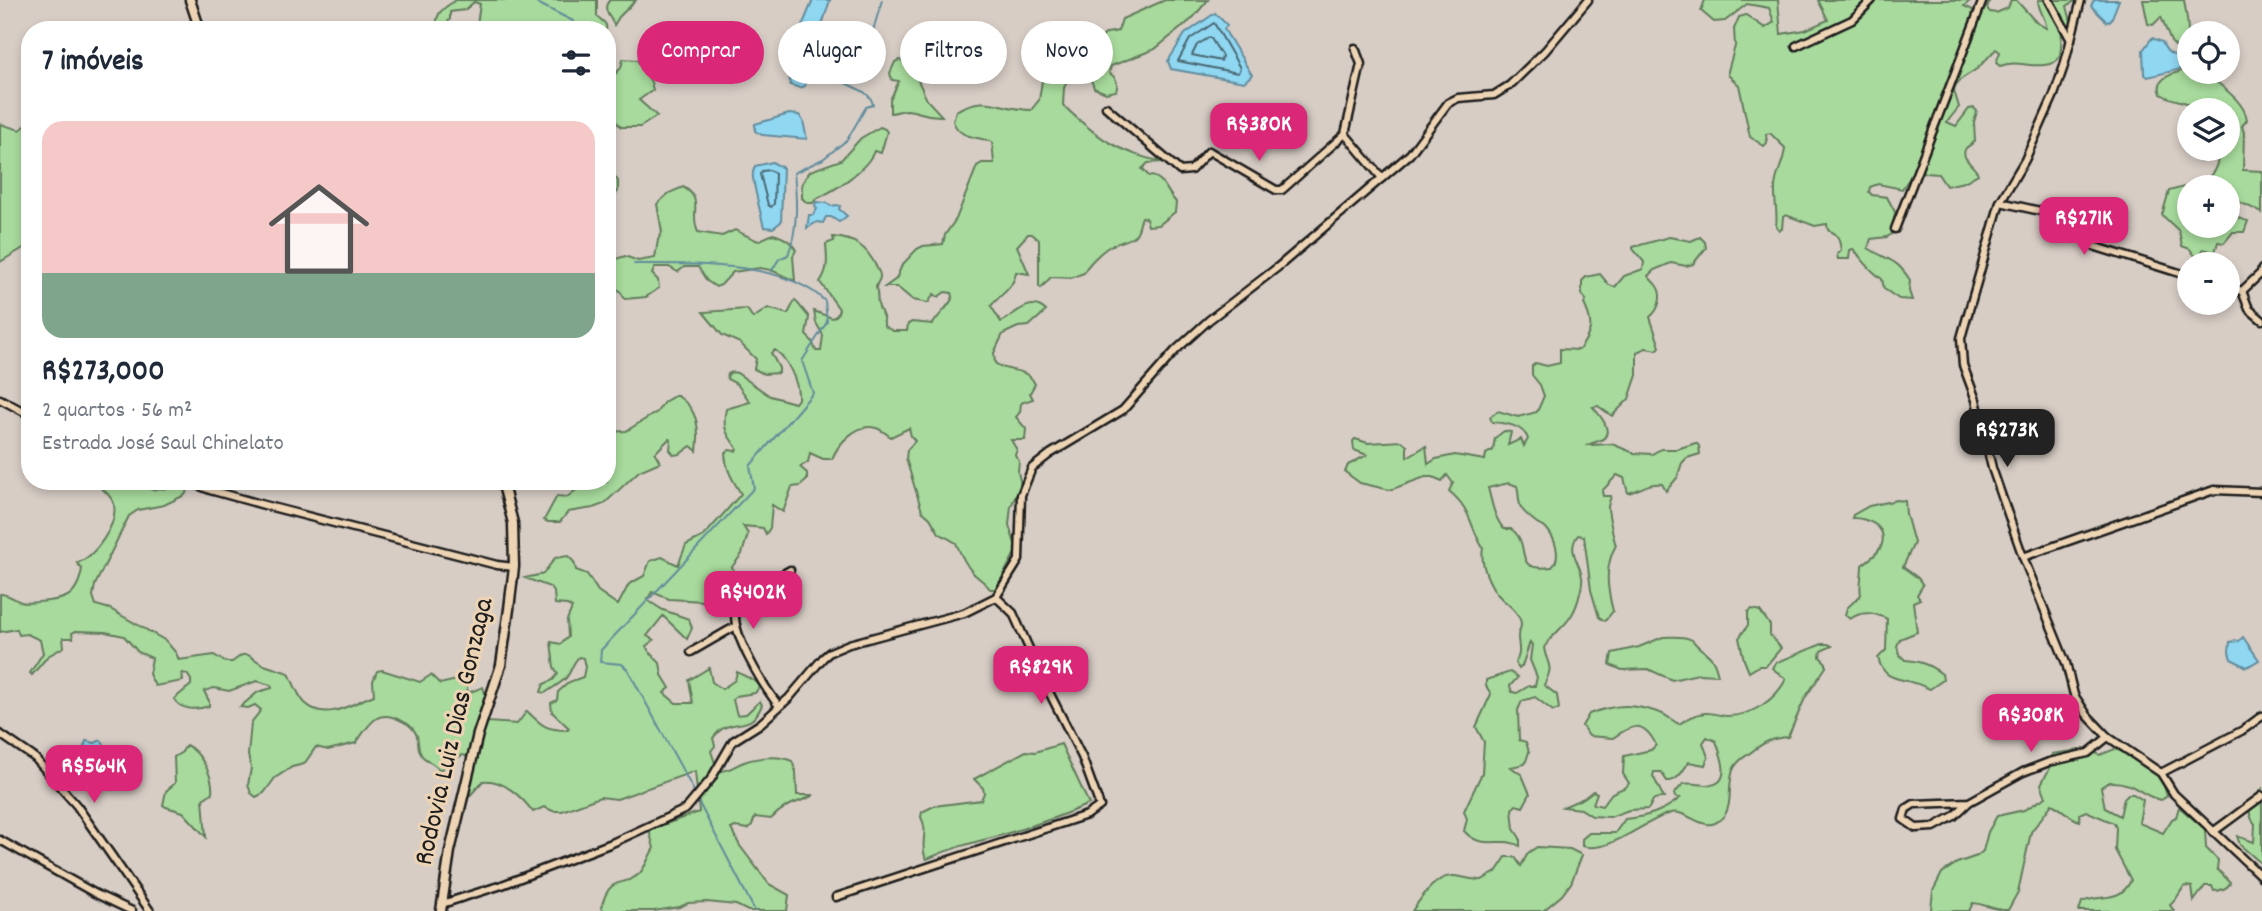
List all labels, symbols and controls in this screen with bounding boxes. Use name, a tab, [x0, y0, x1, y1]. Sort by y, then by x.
chip: Comprar	[637, 21, 764, 84]
chip: Alugar	[778, 21, 886, 84]
chip: Filtros	[900, 21, 1007, 84]
chip: Novo	[1021, 21, 1113, 84]
map controls	[2177, 21, 2240, 315]
button: locate	[2177, 21, 2240, 84]
text: 7 imóveis	[42, 42, 144, 85]
icon: filters	[557, 44, 595, 82]
button: layers	[2177, 98, 2240, 161]
pin: R$380K	[1202, 104, 1316, 163]
text: R$380K	[1226, 109, 1292, 142]
icon: home	[256, 166, 382, 292]
button: +	[2177, 175, 2240, 238]
pin: R$271K	[2027, 198, 2141, 257]
text: R$271K	[2055, 203, 2113, 236]
button: −	[2177, 252, 2240, 315]
text: R$273,000	[42, 352, 165, 395]
text: 2 quartos · 56 m²	[42, 395, 192, 428]
pin: R$273K	[1950, 410, 2064, 469]
text: R$273K	[1976, 415, 2038, 448]
text: Estrada José Saul Chinelato	[42, 428, 284, 461]
pin: R$402K	[696, 572, 810, 631]
text: R$402K	[720, 577, 786, 610]
street label: Rodovia Luiz Dias Gonzaga	[406, 593, 506, 870]
pin: R$829K	[984, 646, 1098, 706]
text: R$829K	[1009, 652, 1073, 685]
pin: R$308K	[1974, 694, 2088, 754]
text: R$308K	[1998, 700, 2064, 733]
pin: R$564K	[37, 746, 151, 805]
text: R$564K	[62, 751, 126, 784]

